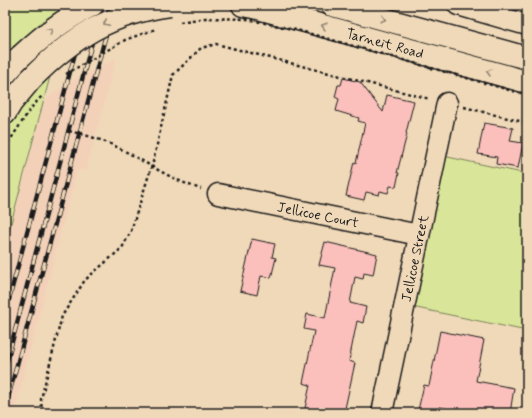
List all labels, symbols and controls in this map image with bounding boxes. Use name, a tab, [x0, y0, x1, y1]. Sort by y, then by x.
one-way arrow	[380, 14, 387, 23]
one-way arrow	[103, 18, 111, 26]
one-way arrow	[320, 22, 327, 31]
street label: Tarneit Road	[344, 25, 425, 63]
one-way arrow	[46, 28, 53, 36]
one-way arrow	[486, 68, 493, 77]
street label: Jellicoe Court	[275, 198, 360, 233]
street label: Jellicoe Street	[398, 213, 433, 304]

